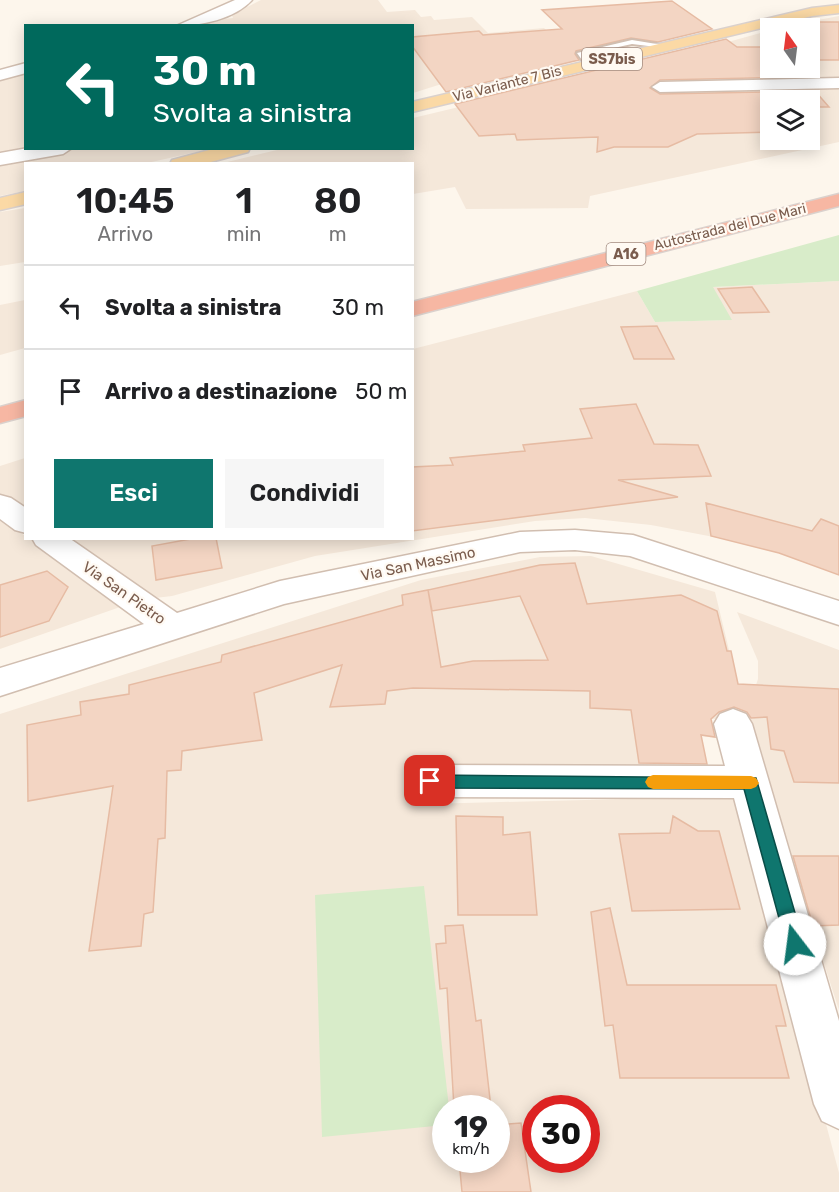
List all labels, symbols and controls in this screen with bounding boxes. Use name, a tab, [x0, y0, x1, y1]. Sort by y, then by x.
north arrow	[760, 18, 820, 78]
map controls	[760, 18, 820, 150]
text: 30 m	[153, 46, 257, 96]
icon: left	[54, 48, 132, 126]
road number: SS7bis	[582, 48, 642, 70]
street label: Via Variante 7 Bis	[451, 62, 563, 106]
button: layers	[760, 90, 820, 150]
text: Svolta a sinistra	[153, 97, 352, 129]
text: 10:45	[76, 179, 174, 222]
text: 1	[235, 179, 253, 222]
text: 80	[314, 179, 362, 222]
street label: Autostrada dei Due Mari	[652, 200, 808, 254]
text: Arrivo	[98, 222, 153, 246]
text: min	[227, 222, 261, 246]
text: m	[329, 222, 347, 246]
road number: A16	[606, 243, 646, 265]
icon: left	[54, 291, 87, 324]
text: Svolta a sinistra	[105, 294, 282, 321]
text: 30 m	[332, 294, 384, 321]
icon: arrive	[54, 375, 87, 408]
text: Arrivo a destinazione	[105, 378, 337, 405]
text: 50 m	[355, 378, 407, 405]
button: Esci	[54, 459, 213, 528]
button: Condividi	[225, 459, 384, 528]
street label: Via San Massimo	[359, 543, 477, 585]
street label: Via San Pietro	[79, 558, 169, 628]
pin	[404, 755, 455, 806]
icon: arrive	[413, 764, 446, 797]
position arrow	[763, 912, 827, 976]
speed limit sign: 30	[522, 1095, 600, 1173]
text: 19	[454, 1109, 488, 1145]
text: km/h	[452, 1140, 490, 1158]

